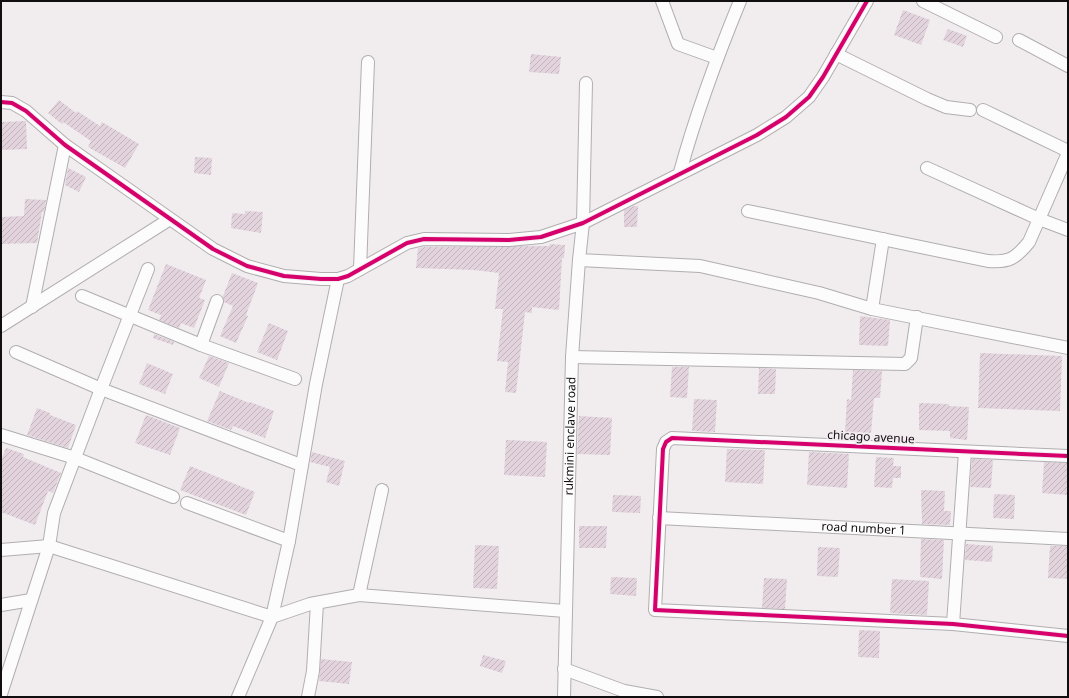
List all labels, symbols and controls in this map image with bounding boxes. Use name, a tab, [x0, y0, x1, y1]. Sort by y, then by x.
street label: rukmini enclave road	[560, 377, 580, 496]
street label: chicago avenue	[827, 426, 915, 447]
street label: road number 1	[821, 517, 906, 539]

